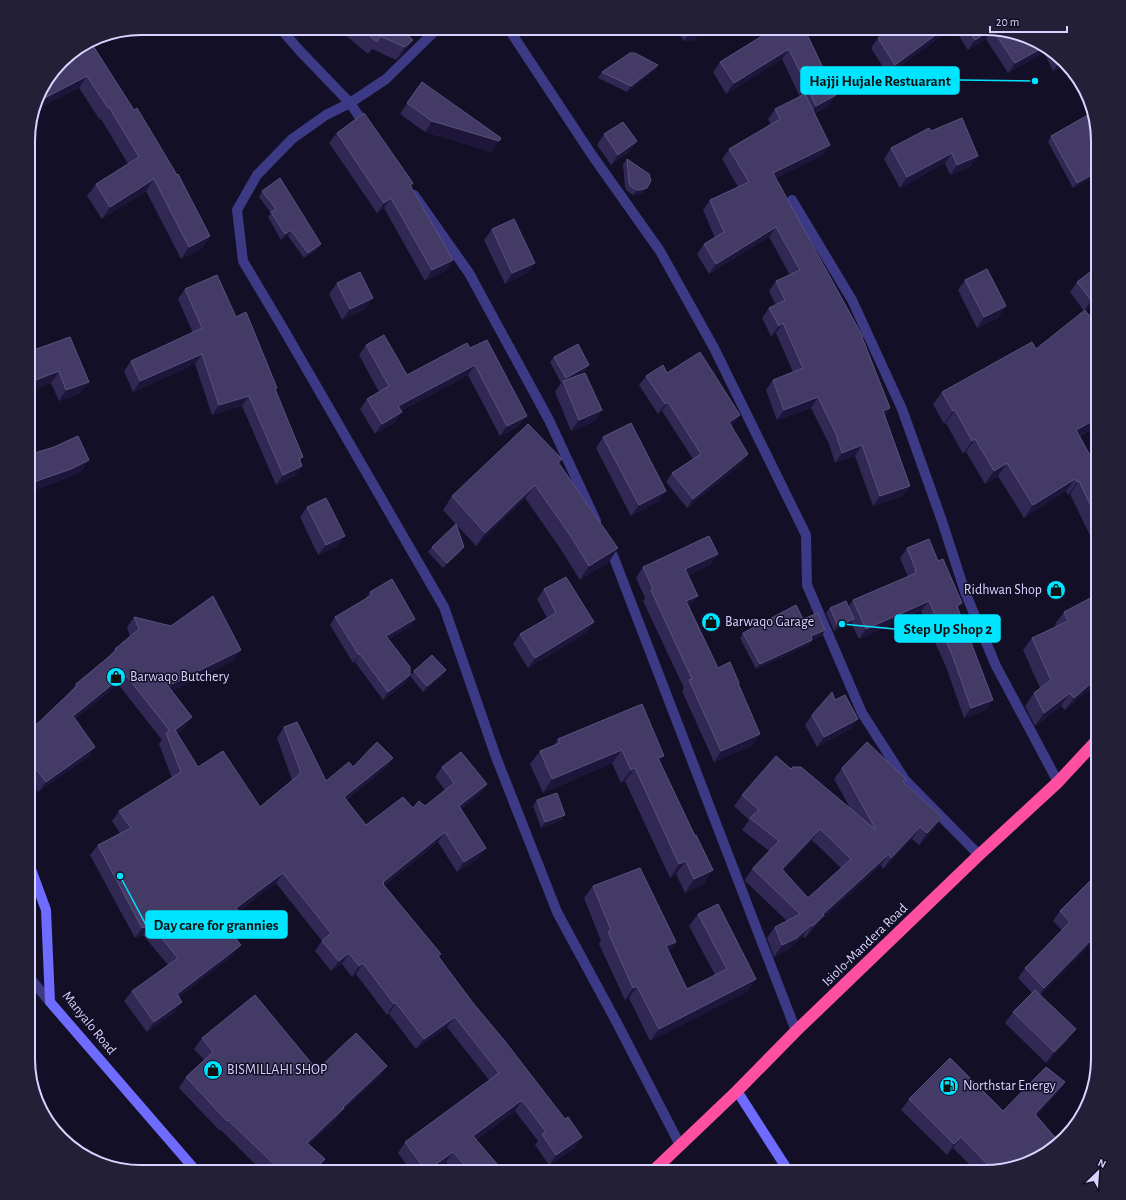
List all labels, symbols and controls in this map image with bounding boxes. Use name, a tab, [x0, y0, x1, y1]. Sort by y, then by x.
scale bar	[990, 8, 1067, 34]
text: 20 m	[996, 16, 1019, 28]
callout: Hajji Hujale Restuarant	[801, 67, 959, 94]
text: Hajji Hujale Restuarant	[809, 74, 951, 89]
shop icon: Ridhwan Shop	[1045, 579, 1067, 601]
place label: Ridhwan Shop	[964, 583, 1042, 597]
shop icon: Barwaqo Garage	[700, 611, 722, 633]
place label: Barwaqo Garage	[725, 615, 814, 629]
callout: Step Up Shop 2	[895, 615, 1000, 642]
text: Step Up Shop 2	[904, 622, 992, 637]
shop icon: Barwaqo Butchery	[105, 666, 127, 688]
place label: Barwaqo Butchery	[130, 670, 229, 684]
street label: Isiolo-Mandera Road	[820, 901, 910, 989]
callout: Day care for grannies	[146, 911, 287, 938]
text: Day care for grannies	[154, 918, 279, 933]
street label: Manyalo Road	[59, 989, 119, 1057]
shop icon: BISMILLAHI SHOP	[202, 1059, 224, 1081]
place label: BISMILLAHI SHOP	[227, 1063, 327, 1077]
fuel station icon: Northstar Energy	[938, 1075, 960, 1097]
place label: Northstar Energy	[963, 1079, 1056, 1093]
north arrow	[1078, 1152, 1118, 1192]
text: N	[1096, 1157, 1108, 1170]

